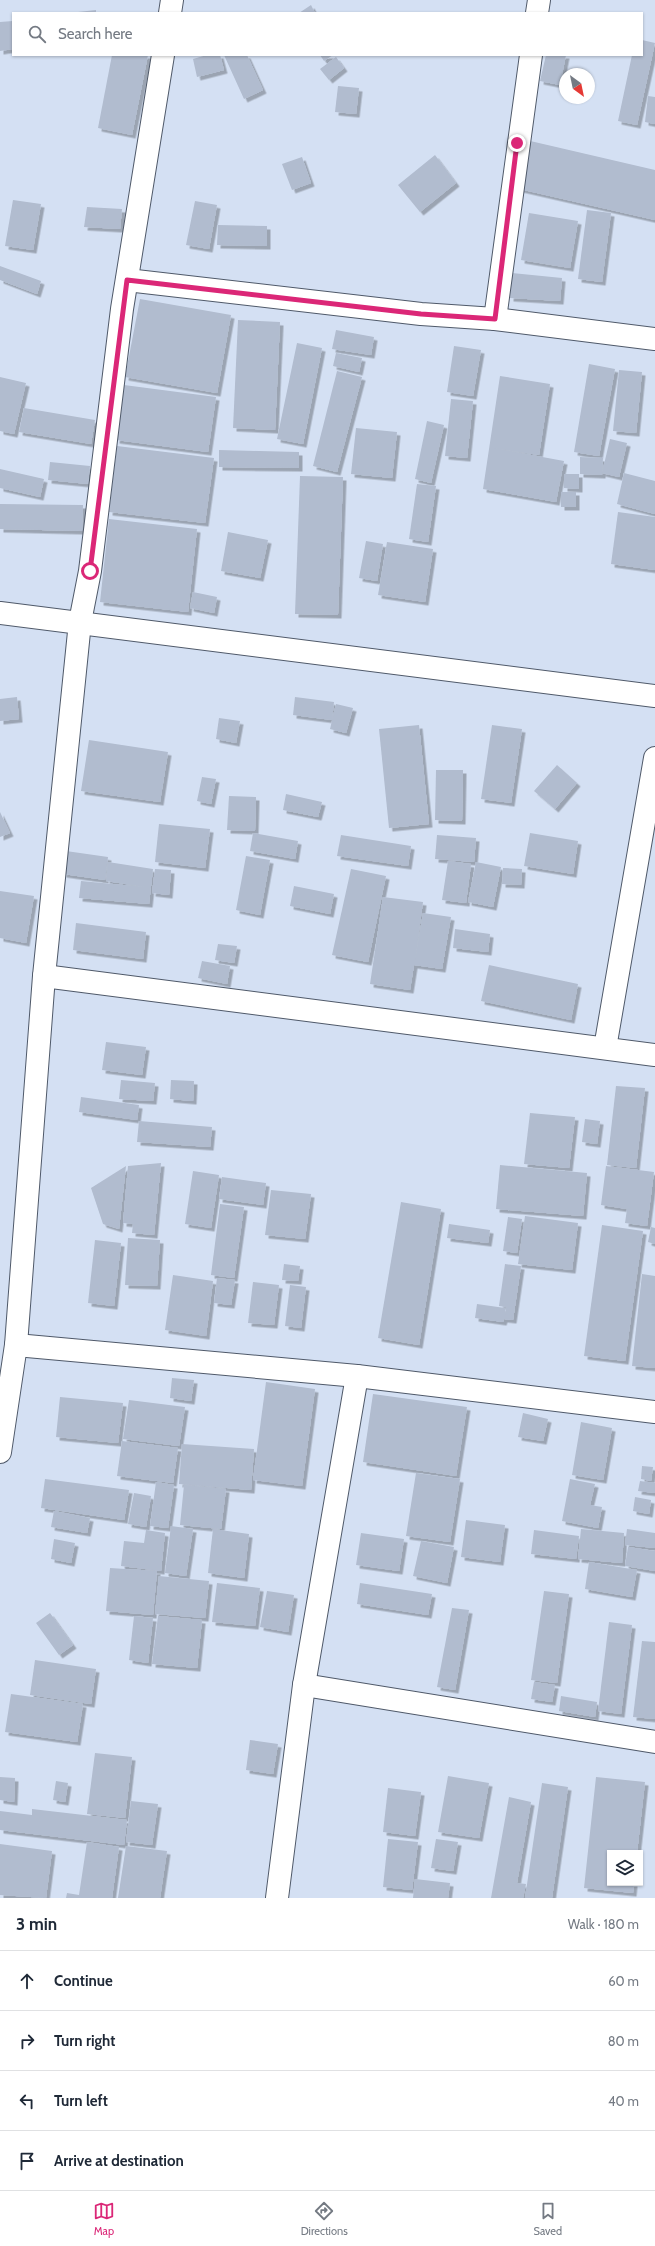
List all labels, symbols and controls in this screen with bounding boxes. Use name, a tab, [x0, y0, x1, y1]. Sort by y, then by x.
search box	[12, 12, 643, 56]
icon: search	[26, 23, 48, 45]
text: Search here	[58, 25, 133, 43]
north arrow	[559, 68, 595, 104]
route end	[508, 134, 526, 152]
route start	[81, 562, 99, 580]
map controls	[607, 1850, 643, 1886]
button: layers	[607, 1850, 643, 1886]
text: 3 min	[16, 1914, 57, 1934]
text: Walk · 180 m	[568, 1916, 639, 1932]
icon: ahead	[16, 1970, 38, 1992]
text: Continue	[54, 1972, 113, 1990]
text: 60 m	[608, 1973, 639, 1989]
icon: right	[16, 2030, 38, 2052]
text: Turn right	[54, 2032, 115, 2050]
text: 80 m	[608, 2033, 639, 2049]
icon: left	[16, 2090, 38, 2112]
text: Turn left	[54, 2092, 108, 2110]
text: 40 m	[608, 2093, 639, 2109]
icon: arrive	[16, 2150, 38, 2172]
text: Arrive at destination	[54, 2152, 184, 2170]
tab: Map	[93, 2200, 115, 2238]
tab: Directions	[301, 2200, 348, 2238]
tab: Saved	[534, 2200, 562, 2238]

